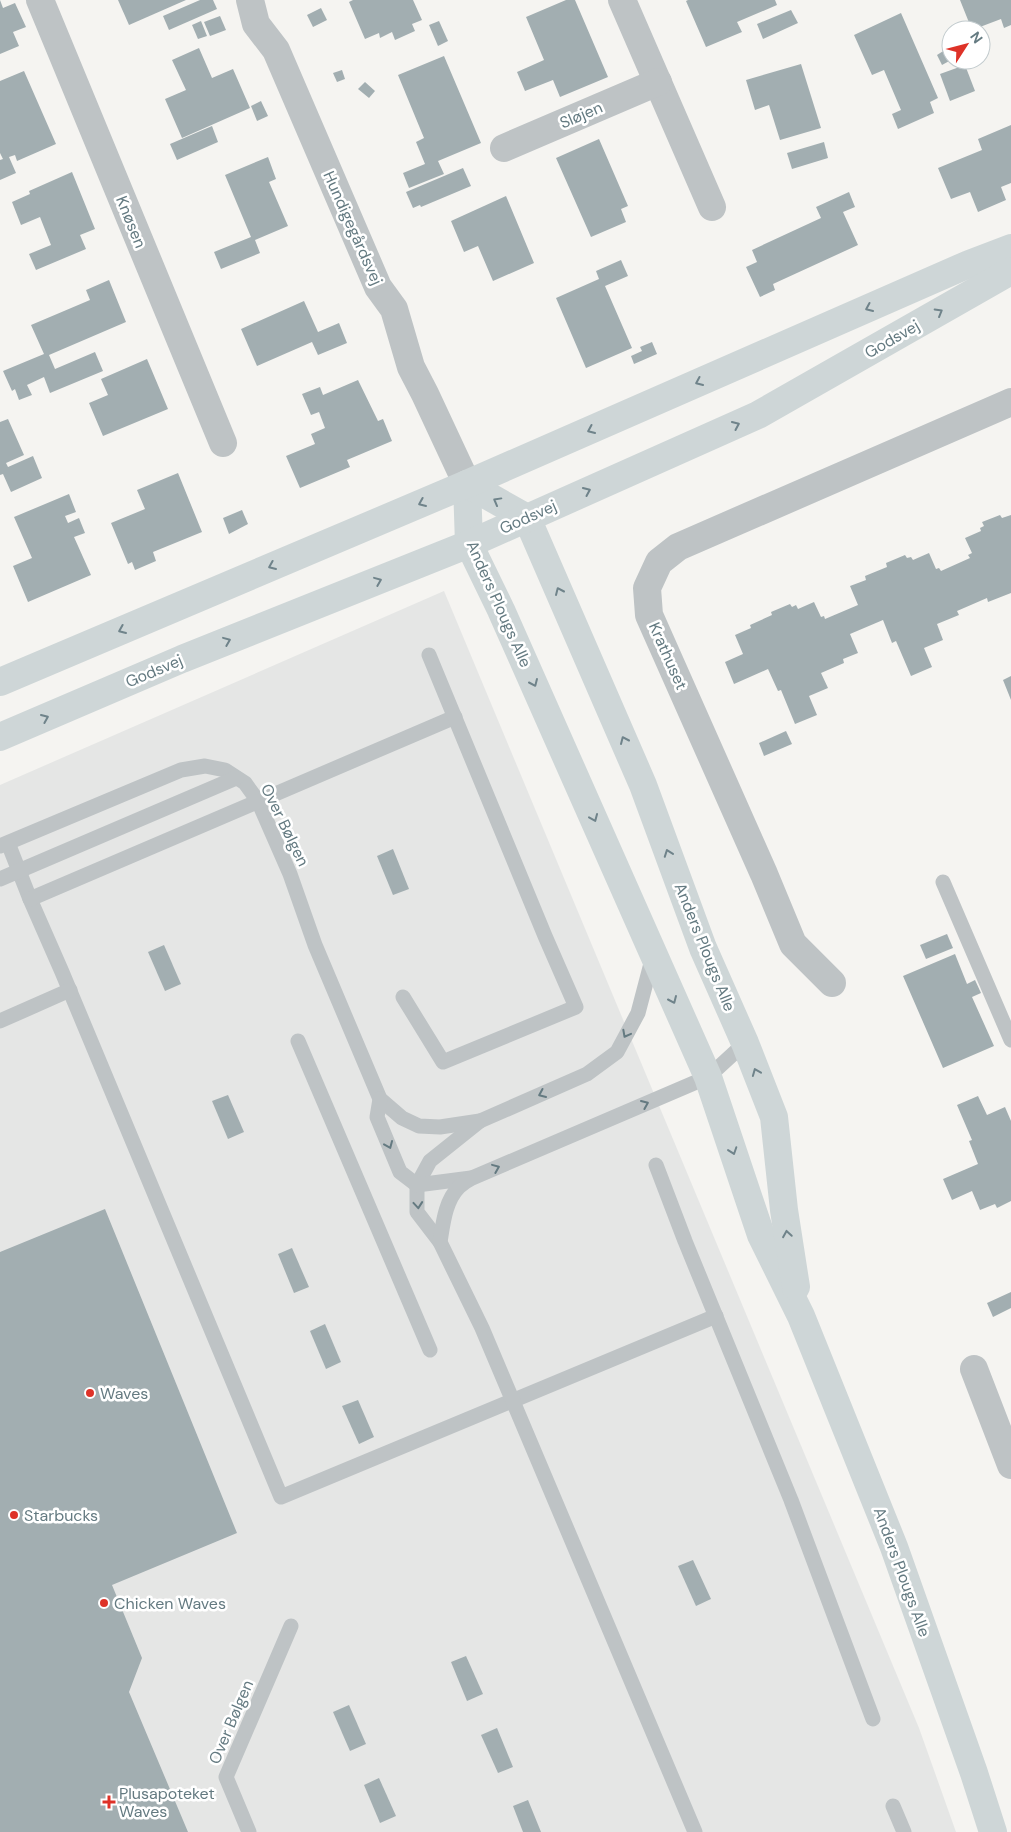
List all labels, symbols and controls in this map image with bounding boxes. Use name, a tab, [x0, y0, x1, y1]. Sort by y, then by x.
north arrow	[941, 20, 991, 70]
text: N	[966, 28, 987, 47]
street label: Sløjen	[556, 97, 606, 133]
street label: Hundigegårdsvej	[318, 168, 388, 288]
street label: Knøsen	[111, 193, 151, 251]
one-way arrow	[865, 301, 874, 312]
one-way arrow	[933, 309, 942, 319]
street label: Godsvej	[861, 315, 923, 363]
one-way arrow	[695, 376, 704, 387]
one-way arrow	[731, 421, 740, 432]
one-way arrow	[587, 424, 596, 435]
one-way arrow	[582, 486, 591, 497]
street label: Godsvej	[496, 495, 560, 539]
one-way arrow	[418, 497, 427, 508]
one-way arrow	[493, 498, 502, 508]
street label: Anders Plougs Alle	[462, 537, 536, 671]
one-way arrow	[268, 560, 277, 571]
one-way arrow	[373, 576, 382, 587]
one-way arrow	[554, 587, 565, 596]
street label: Krathuset	[644, 619, 692, 693]
one-way arrow	[118, 623, 127, 634]
one-way arrow	[222, 637, 231, 647]
street label: Godsvej	[122, 650, 186, 692]
one-way arrow	[528, 678, 538, 687]
one-way arrow	[40, 714, 49, 725]
one-way arrow	[619, 736, 630, 745]
street label: Over Bølgen	[256, 780, 314, 870]
one-way arrow	[587, 813, 598, 822]
one-way arrow	[664, 849, 674, 858]
street label: Anders Plougs Alle	[670, 880, 740, 1014]
one-way arrow	[667, 995, 678, 1004]
one-way arrow	[623, 1029, 633, 1038]
one-way arrow	[752, 1068, 762, 1077]
one-way arrow	[538, 1087, 547, 1098]
one-way arrow	[640, 1099, 649, 1110]
one-way arrow	[382, 1140, 393, 1149]
one-way arrow	[727, 1146, 737, 1155]
one-way arrow	[491, 1164, 500, 1174]
one-way arrow	[412, 1202, 423, 1210]
one-way arrow	[783, 1229, 793, 1238]
place label: Waves	[100, 1383, 148, 1404]
marker: Waves	[84, 1387, 96, 1399]
street label: Anders Plougs Alle	[869, 1504, 935, 1640]
place label: Starbucks	[24, 1505, 98, 1526]
marker: Starbucks	[8, 1509, 20, 1521]
place label: Chicken Waves	[114, 1593, 226, 1614]
marker: Chicken Waves	[98, 1597, 110, 1609]
street label: Over Bølgen	[204, 1677, 258, 1767]
place label: Plusapoteket Waves	[119, 1783, 215, 1822]
marker: Plusapoteket Waves	[103, 1796, 115, 1808]

